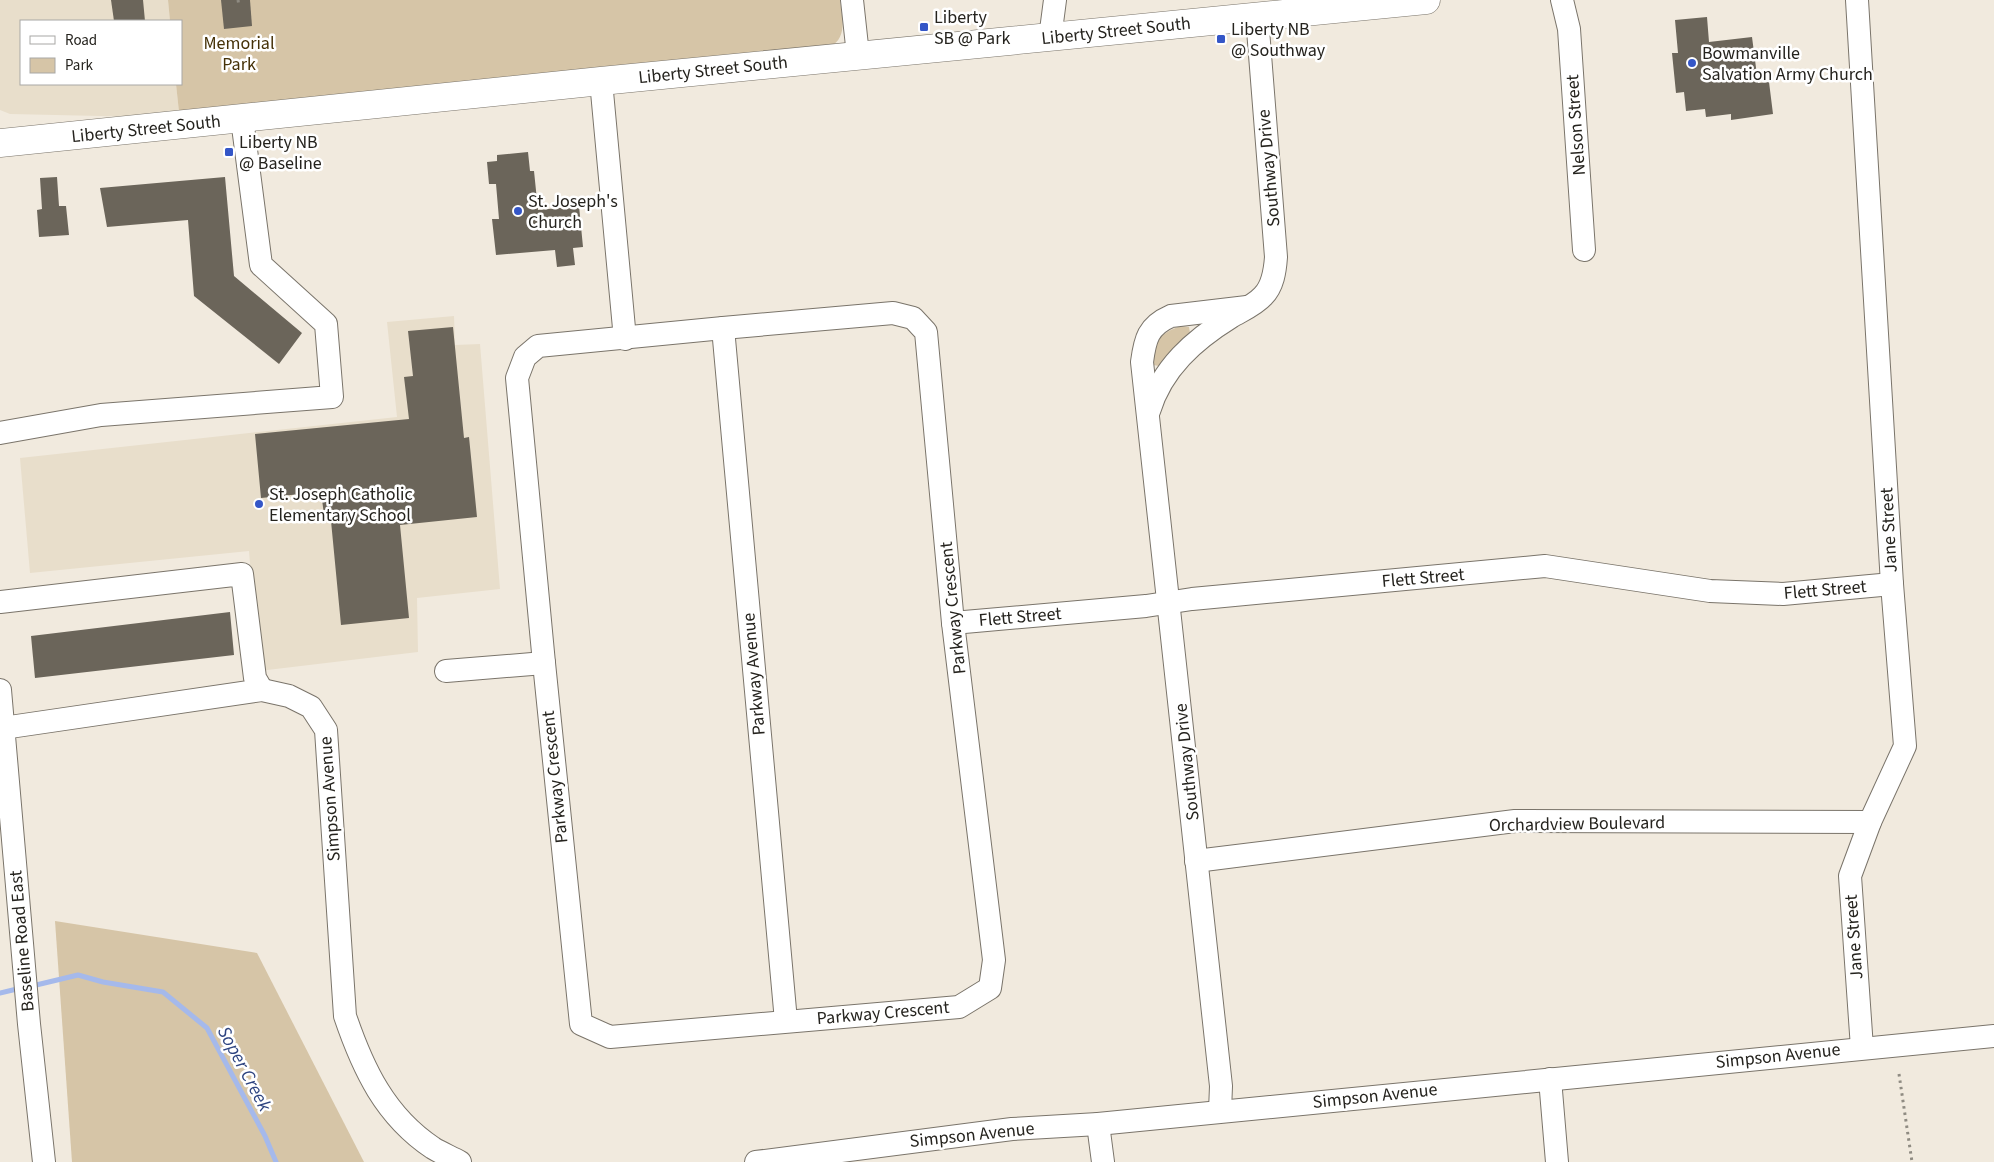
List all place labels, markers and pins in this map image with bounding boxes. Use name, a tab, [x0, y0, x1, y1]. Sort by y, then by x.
place label: Liberty SB @ Park	[934, 5, 1010, 51]
place label: Liberty NB @ Southway	[1231, 17, 1326, 63]
marker: Liberty SB @ Park	[918, 21, 930, 33]
marker: Liberty NB @ Southway	[1215, 33, 1227, 45]
place label: Bowmanville Salvation Army Church	[1702, 41, 1873, 87]
marker: Bowmanville Salvation Army Church	[1686, 57, 1698, 69]
place label: Liberty NB @ Baseline	[239, 130, 322, 176]
marker: Liberty NB @ Baseline	[223, 146, 235, 158]
place label: St. Joseph's Church	[528, 189, 618, 235]
marker: St. Joseph's Church	[512, 205, 524, 217]
place label: St. Joseph Catholic Elementary School	[269, 482, 413, 528]
marker: St. Joseph Catholic Elementary School	[253, 498, 265, 510]

